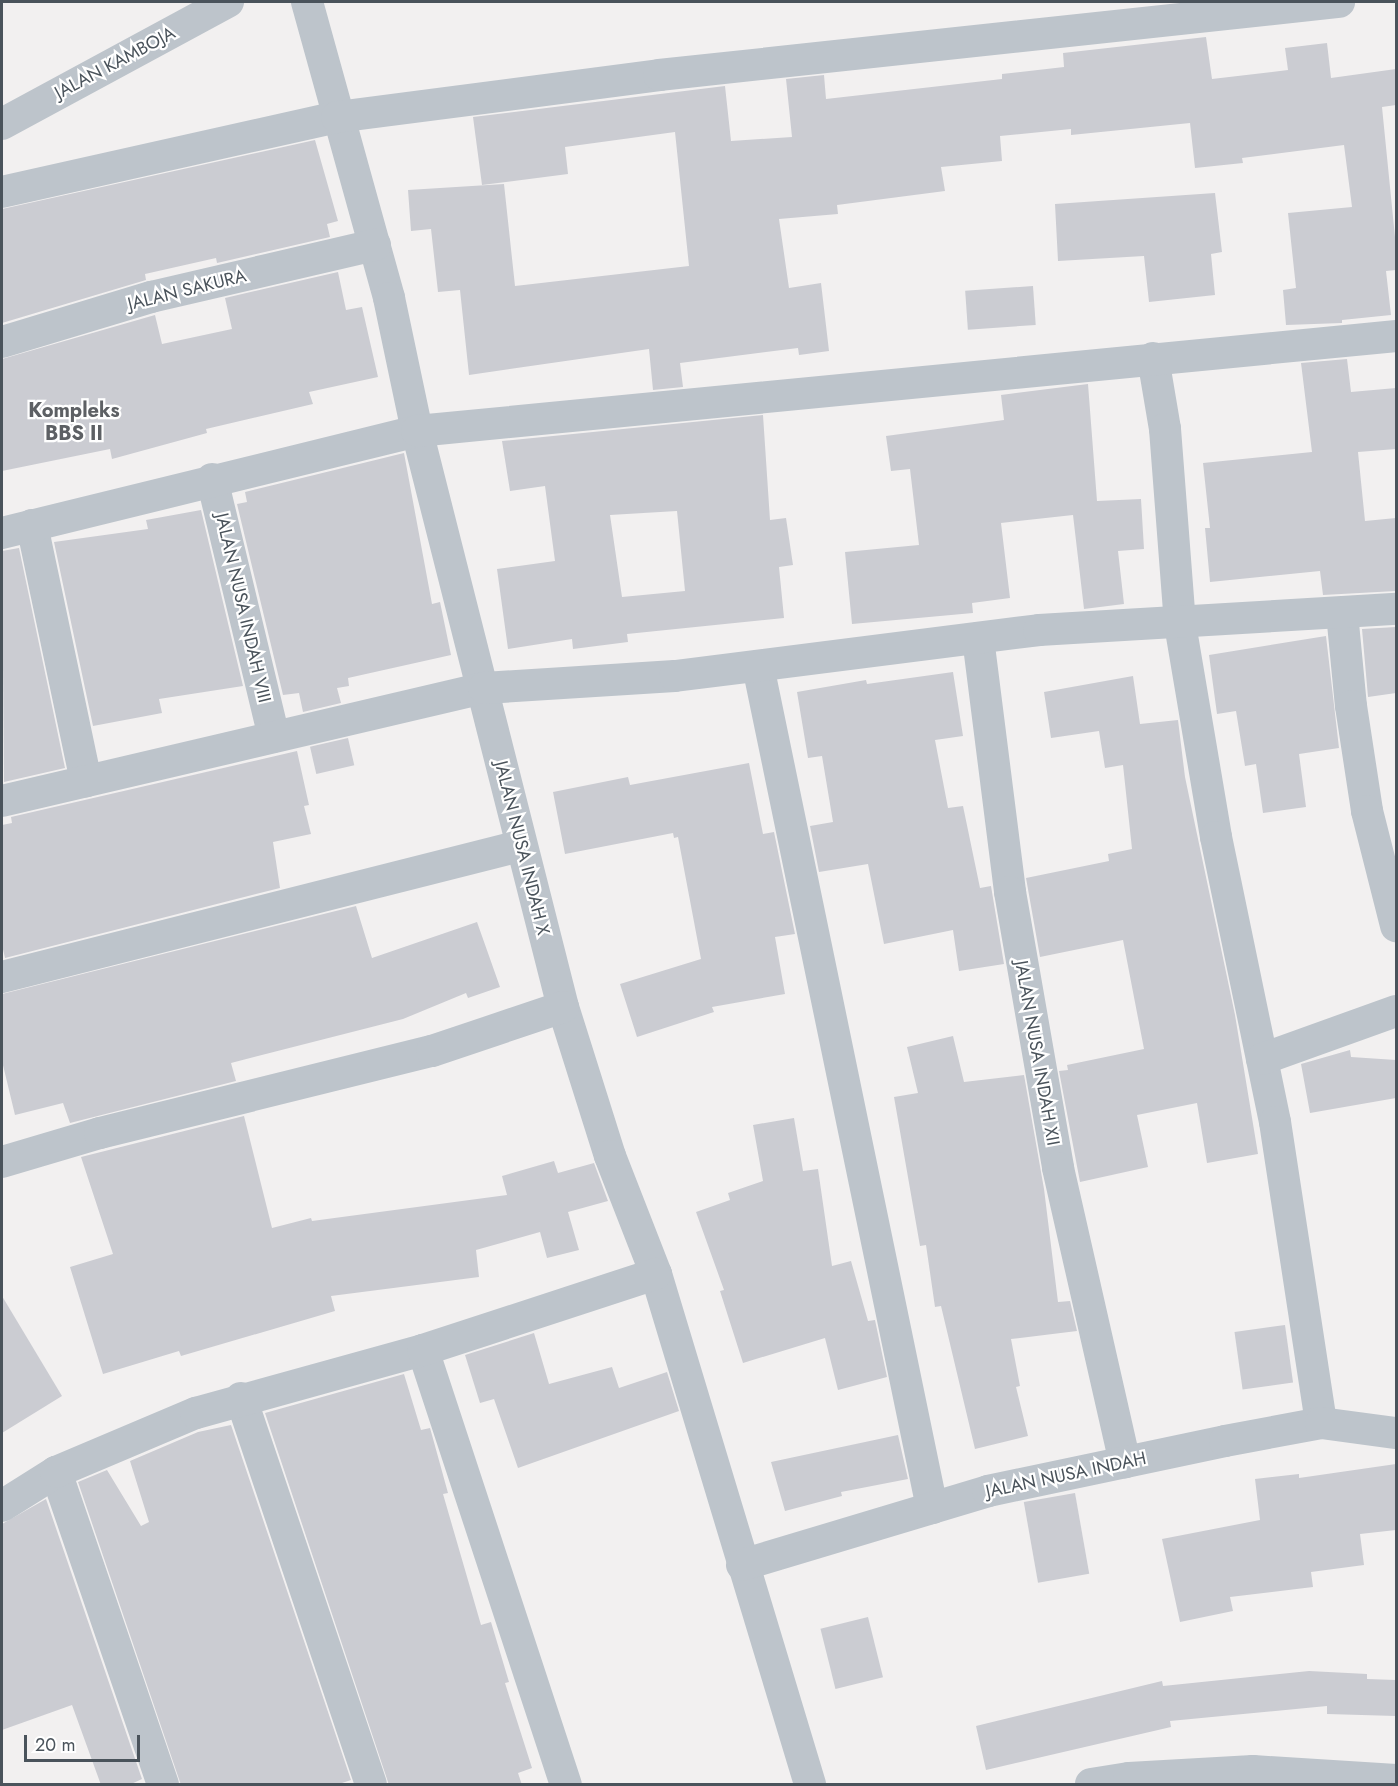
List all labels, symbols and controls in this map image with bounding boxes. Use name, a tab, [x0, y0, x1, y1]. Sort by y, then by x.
street label: JALAN KAMBOJA	[51, 22, 179, 104]
street label: JALAN SAKURA	[126, 265, 248, 315]
district label: Kompleks BBS II	[28, 399, 120, 446]
street label: JALAN NUSA INDAH VIII	[211, 511, 275, 705]
street label: JALAN NUSA INDAH X	[490, 759, 554, 937]
street label: JALAN NUSA INDAH XII	[1010, 959, 1064, 1147]
street label: JALAN NUSA INDAH	[984, 1447, 1148, 1503]
scale bar	[27, 1723, 142, 1761]
text: 20 m	[35, 1732, 75, 1758]

